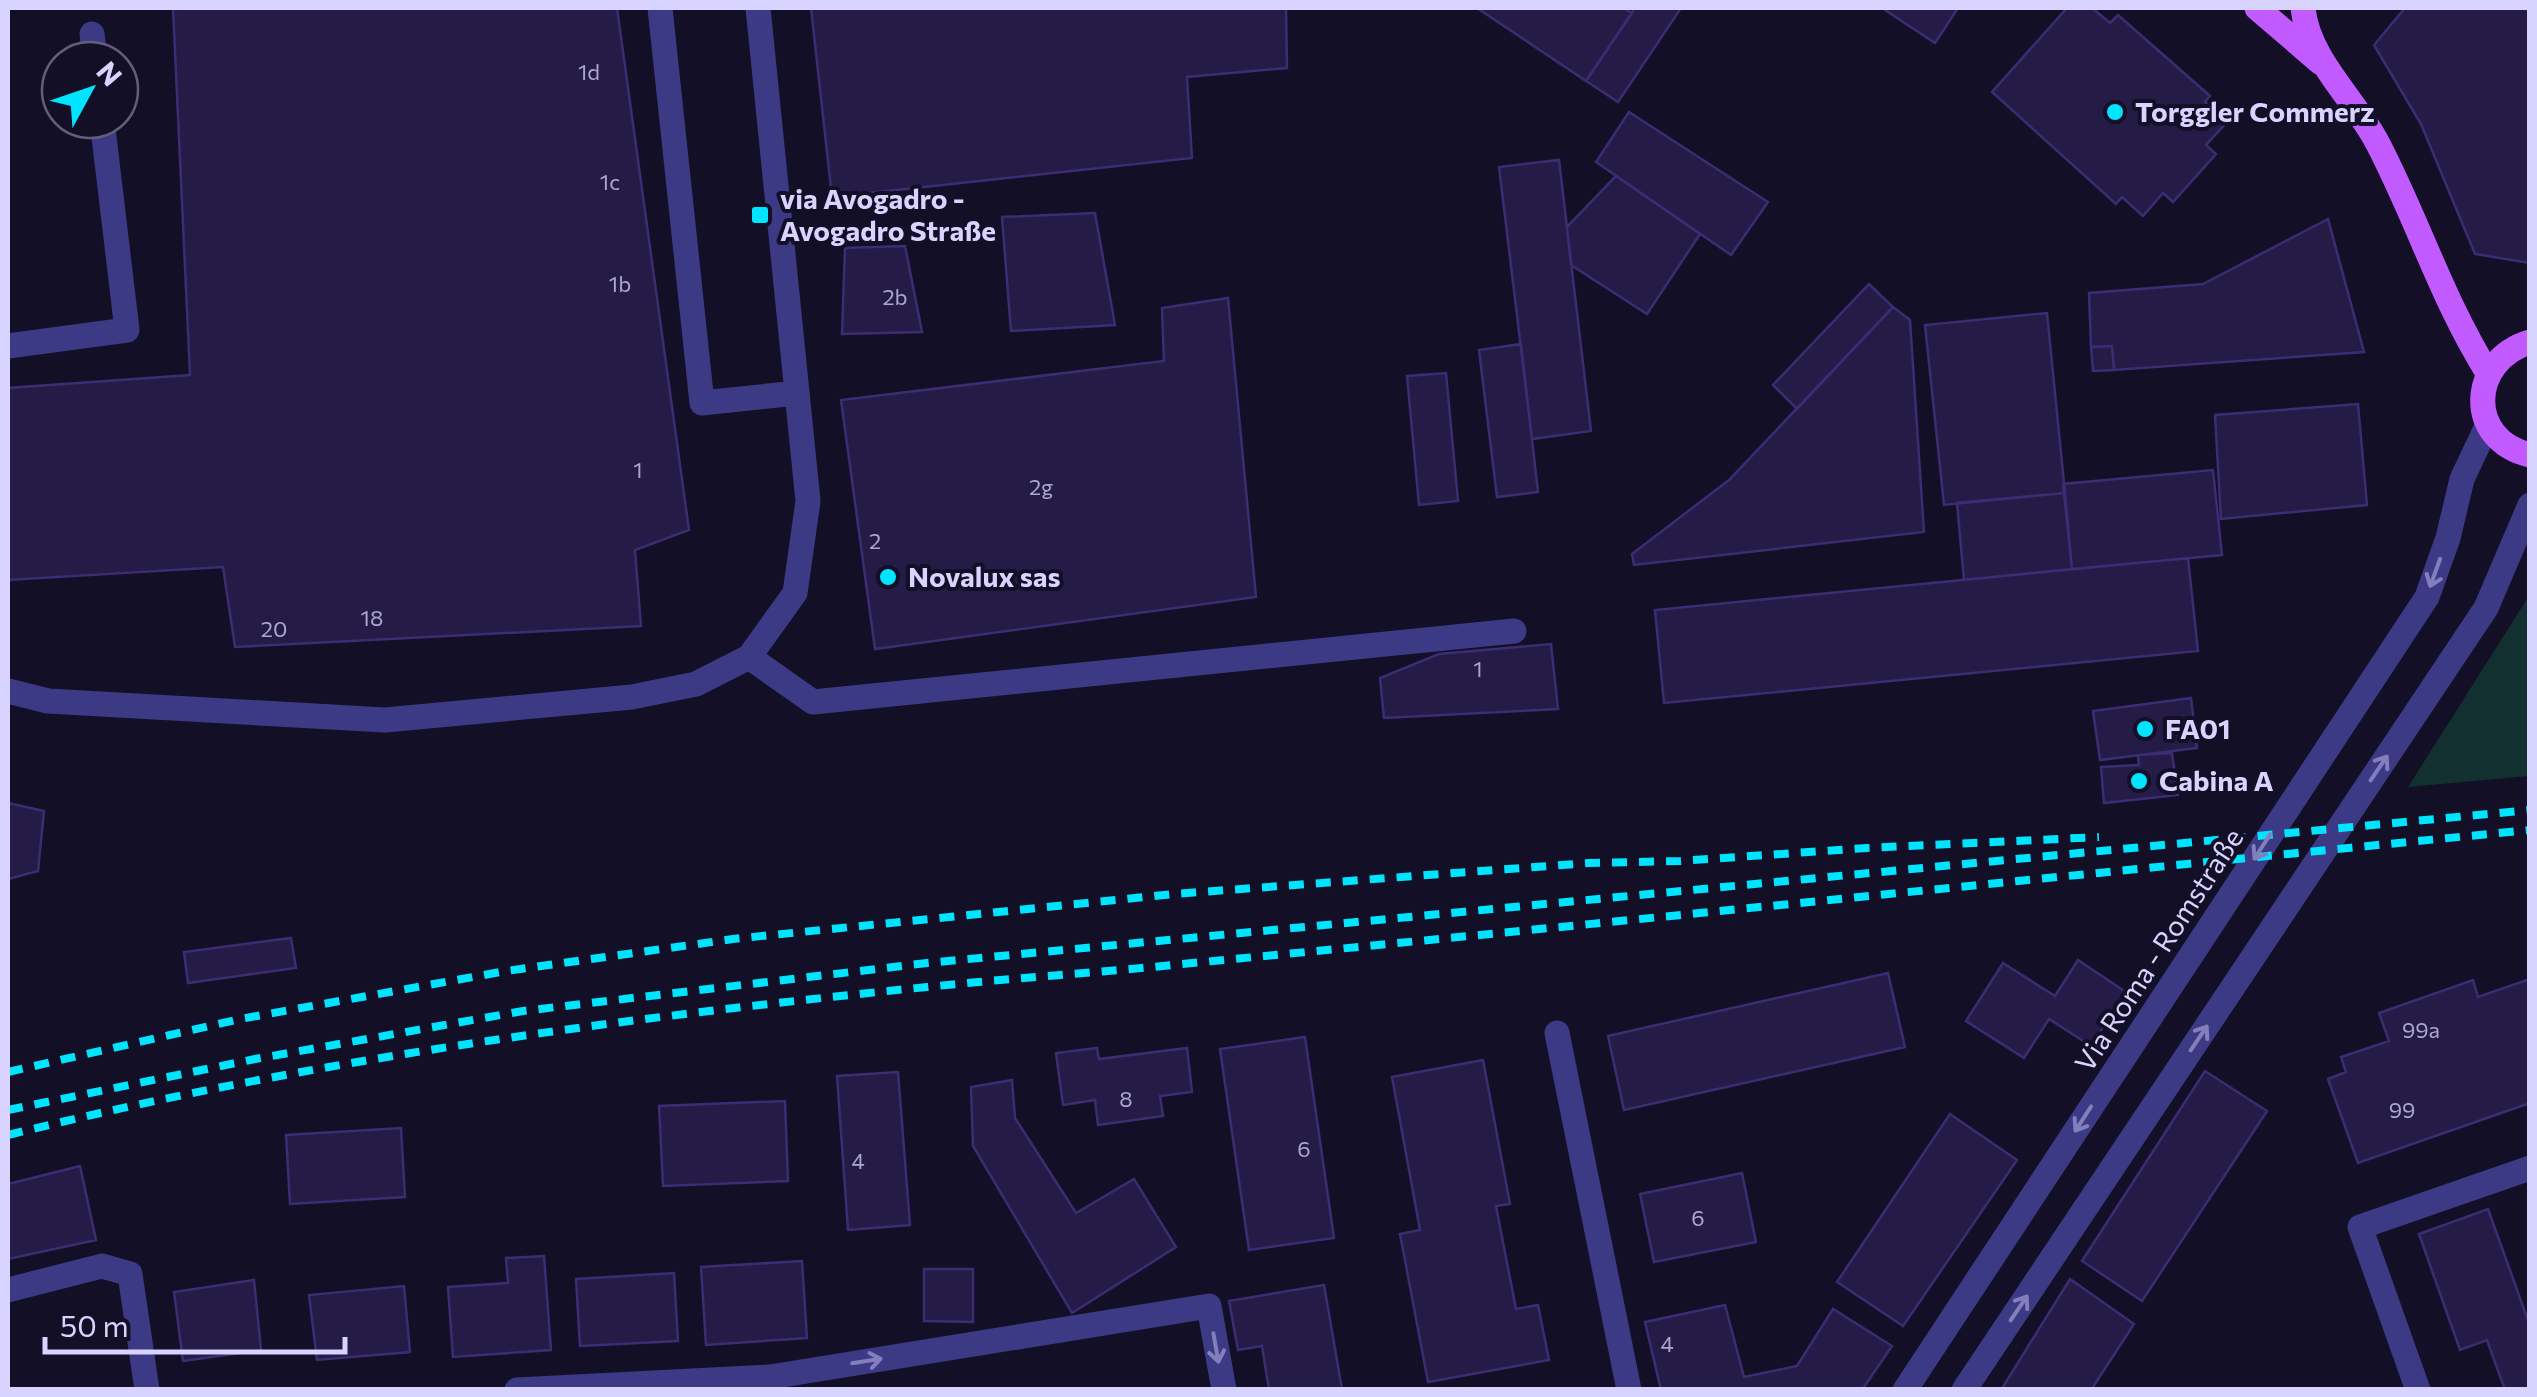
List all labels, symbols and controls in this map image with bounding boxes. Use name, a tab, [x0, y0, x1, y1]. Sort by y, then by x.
north arrow	[40, 40, 140, 140]
text: N	[90, 54, 130, 92]
house number: 1d	[578, 58, 600, 85]
place label: Torggler Commerz	[2135, 94, 2375, 128]
marker: Torggler Commerz	[2104, 101, 2126, 123]
house number: 1c	[600, 168, 620, 195]
place label: via Avogadro - Avogadro Straße	[780, 181, 996, 247]
marker: via Avogadro - Avogadro Straße	[749, 204, 771, 226]
house number: 1b	[609, 270, 631, 297]
house number: 2b	[882, 283, 908, 310]
house number: 1	[633, 456, 643, 483]
house number: 2g	[1029, 473, 1053, 500]
house number: 2	[869, 527, 881, 554]
one-way arrow	[2425, 557, 2443, 588]
place label: Novalux sas	[908, 559, 1061, 593]
marker: Novalux sas	[877, 566, 899, 588]
house number: 18	[361, 604, 383, 631]
house number: 20	[261, 615, 287, 642]
house number: 1	[1473, 655, 1483, 682]
place label: FA01	[2165, 711, 2231, 745]
marker: FA01	[2134, 718, 2156, 740]
one-way arrow	[2369, 754, 2390, 782]
place label: Cabina A	[2159, 763, 2274, 797]
marker: Cabina A	[2128, 770, 2150, 792]
street label: Via Roma - Romstraße	[2067, 821, 2250, 1077]
one-way arrow	[2252, 833, 2273, 861]
house number: 99a	[2402, 1016, 2440, 1043]
one-way arrow	[2188, 1025, 2209, 1053]
house number: 8	[1119, 1085, 1133, 1112]
house number: 99	[2389, 1096, 2415, 1123]
one-way arrow	[2073, 1104, 2094, 1133]
house number: 6	[1297, 1135, 1311, 1162]
house number: 4	[851, 1147, 865, 1174]
house number: 6	[1691, 1204, 1705, 1231]
scale bar	[45, 1292, 345, 1354]
one-way arrow	[2008, 1295, 2029, 1323]
text: 50 m	[60, 1306, 129, 1343]
house number: 4	[1660, 1330, 1674, 1357]
one-way arrow	[1207, 1331, 1226, 1363]
one-way arrow	[850, 1351, 882, 1370]

